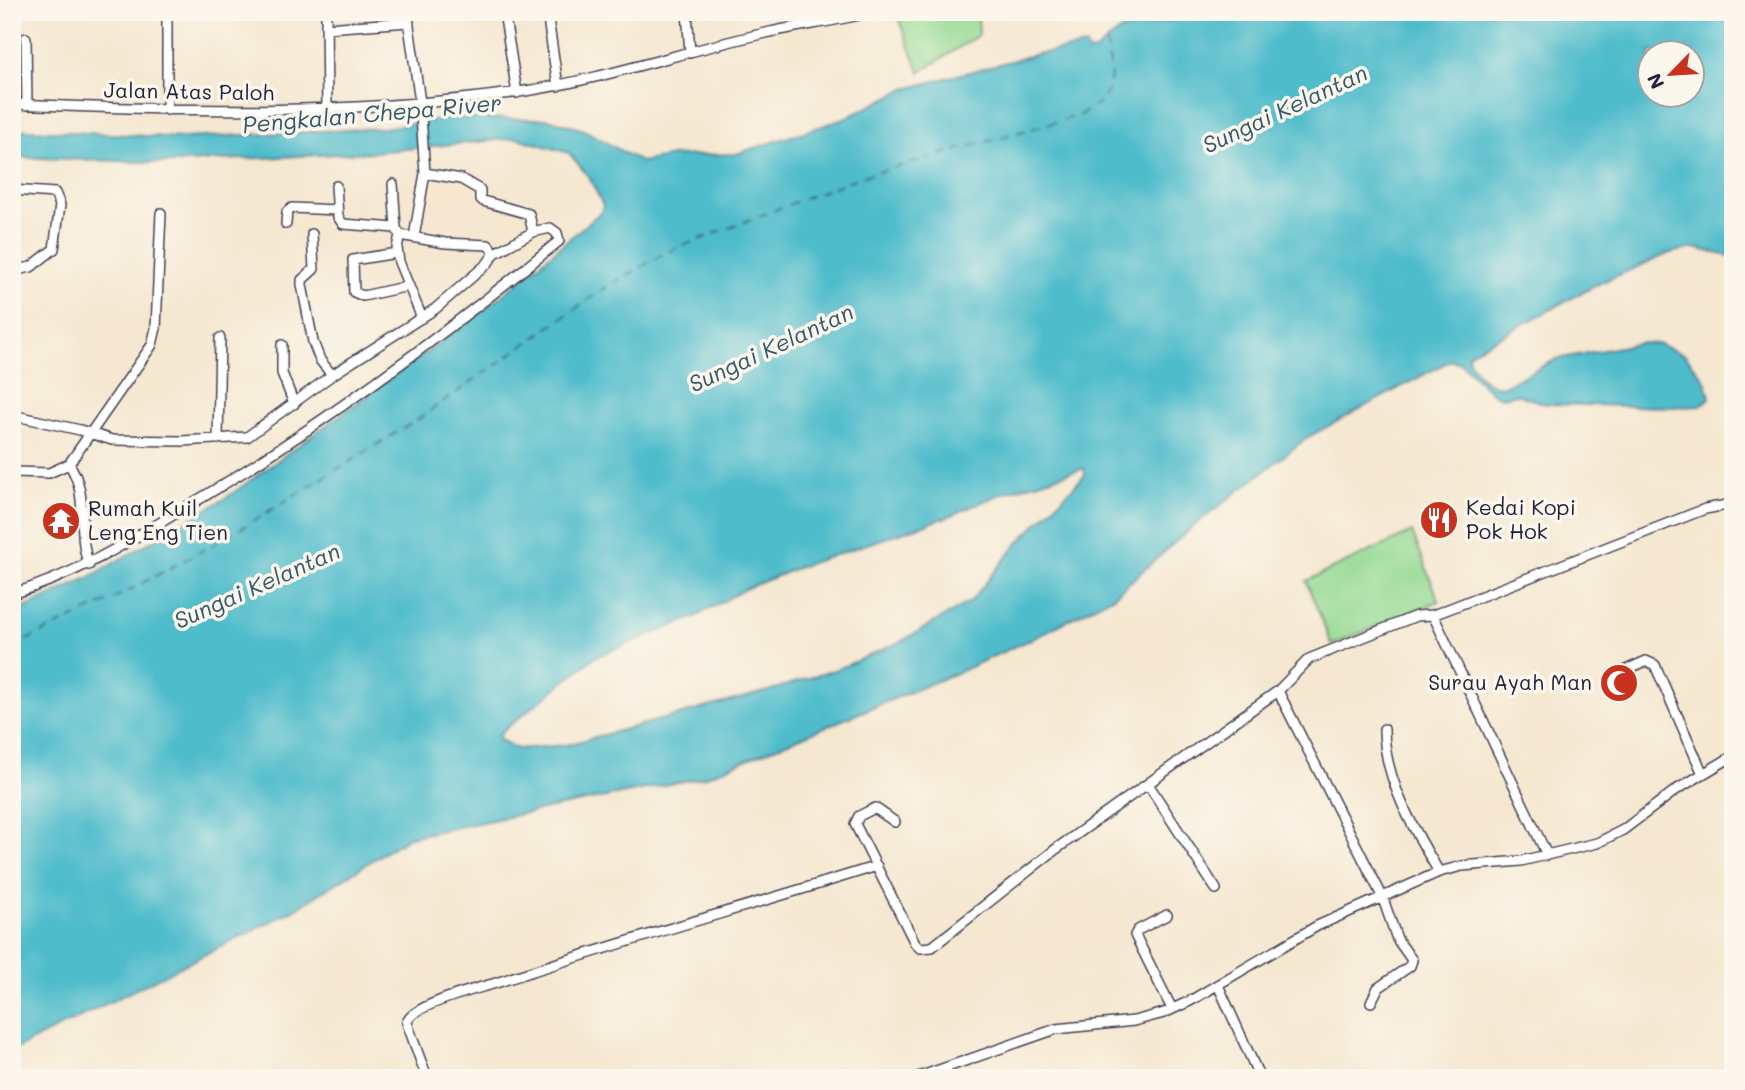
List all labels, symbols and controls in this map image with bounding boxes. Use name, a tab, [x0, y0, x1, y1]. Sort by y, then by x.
north arrow	[1636, 38, 1706, 108]
water label: Sungai Kelantan	[1197, 57, 1372, 159]
text: N	[1641, 70, 1670, 93]
street label: Jalan Atas Paloh	[104, 76, 275, 105]
water label: Pengkalan Chepa River	[241, 87, 503, 139]
water label: Sungai Kelantan	[683, 296, 858, 398]
place label: Kedai Kopi Pok Hok	[1466, 493, 1576, 544]
place label: Rumah Kuil Leng Eng Tien	[88, 494, 228, 545]
restaurant icon: Kedai Kopi Pok Hok	[1418, 499, 1460, 541]
temple icon: Rumah Kuil Leng Eng Tien	[40, 500, 82, 542]
water label: Sungai Kelantan	[169, 535, 344, 635]
mosque icon: Surau Ayah Man	[1598, 662, 1640, 704]
place label: Surau Ayah Man	[1428, 668, 1592, 695]

